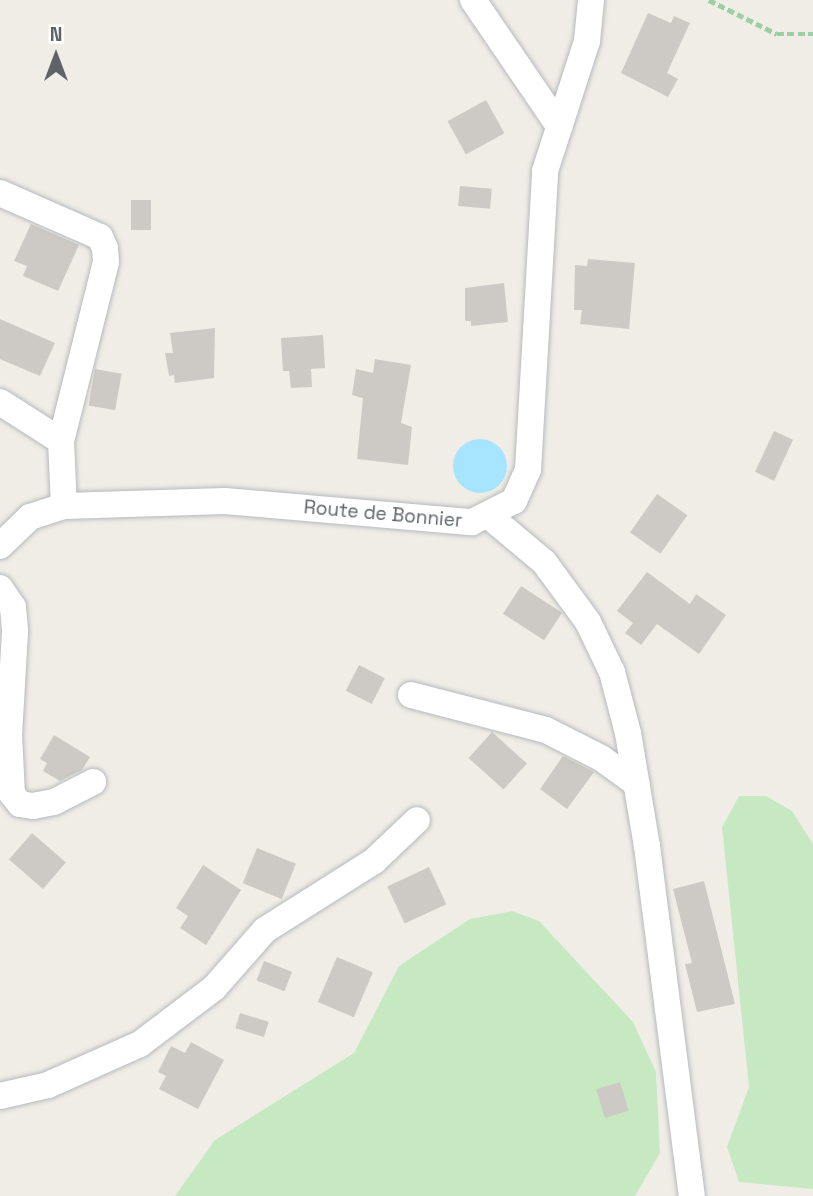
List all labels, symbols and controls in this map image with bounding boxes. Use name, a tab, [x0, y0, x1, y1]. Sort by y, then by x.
north arrow	[21, 21, 91, 91]
text: N	[50, 22, 62, 47]
street label: Route de Bonnier	[303, 496, 463, 532]

